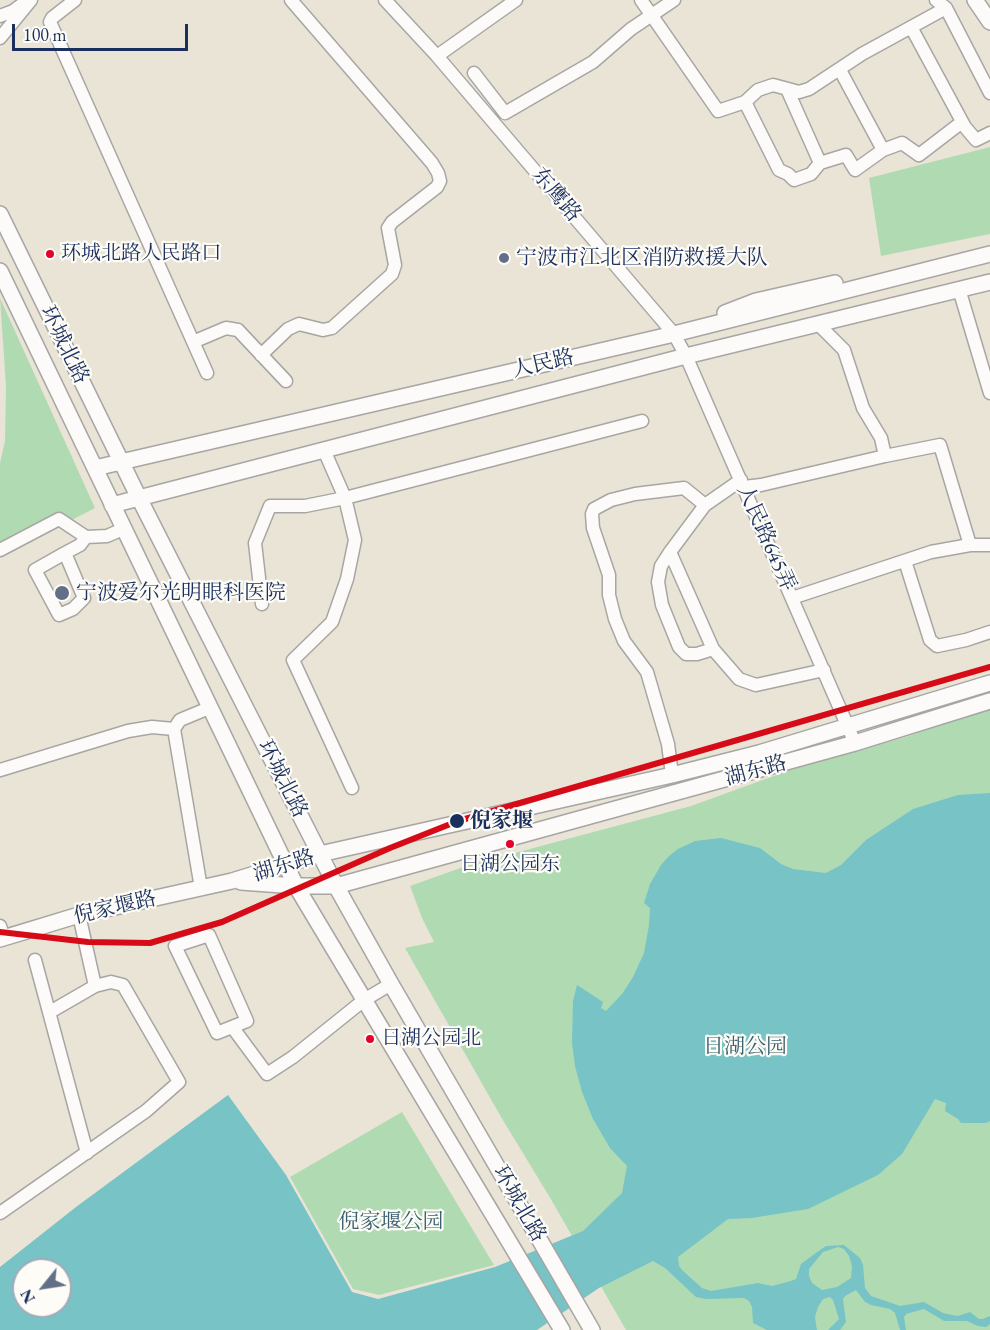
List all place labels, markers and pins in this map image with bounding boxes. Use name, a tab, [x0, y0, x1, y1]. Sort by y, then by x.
place label: 环城北路人民路口	[61, 242, 221, 266]
place label: 宁波市江北区消防救援大队	[516, 245, 768, 271]
marker: 环城北路人民路口	[44, 248, 56, 260]
marker: 宁波市江北区消防救援大队	[497, 251, 511, 265]
place label: 宁波爱尔光明眼科医院	[76, 580, 286, 606]
marker: 宁波爱尔光明眼科医院	[53, 584, 71, 602]
place label: 倪家堰	[470, 808, 533, 834]
marker: 倪家堰	[448, 812, 466, 830]
marker: 日湖公园东	[504, 838, 516, 850]
place label: 日湖公园东	[460, 853, 560, 877]
place label: 日湖公园北	[381, 1027, 481, 1051]
marker: 日湖公园北	[364, 1033, 376, 1045]

